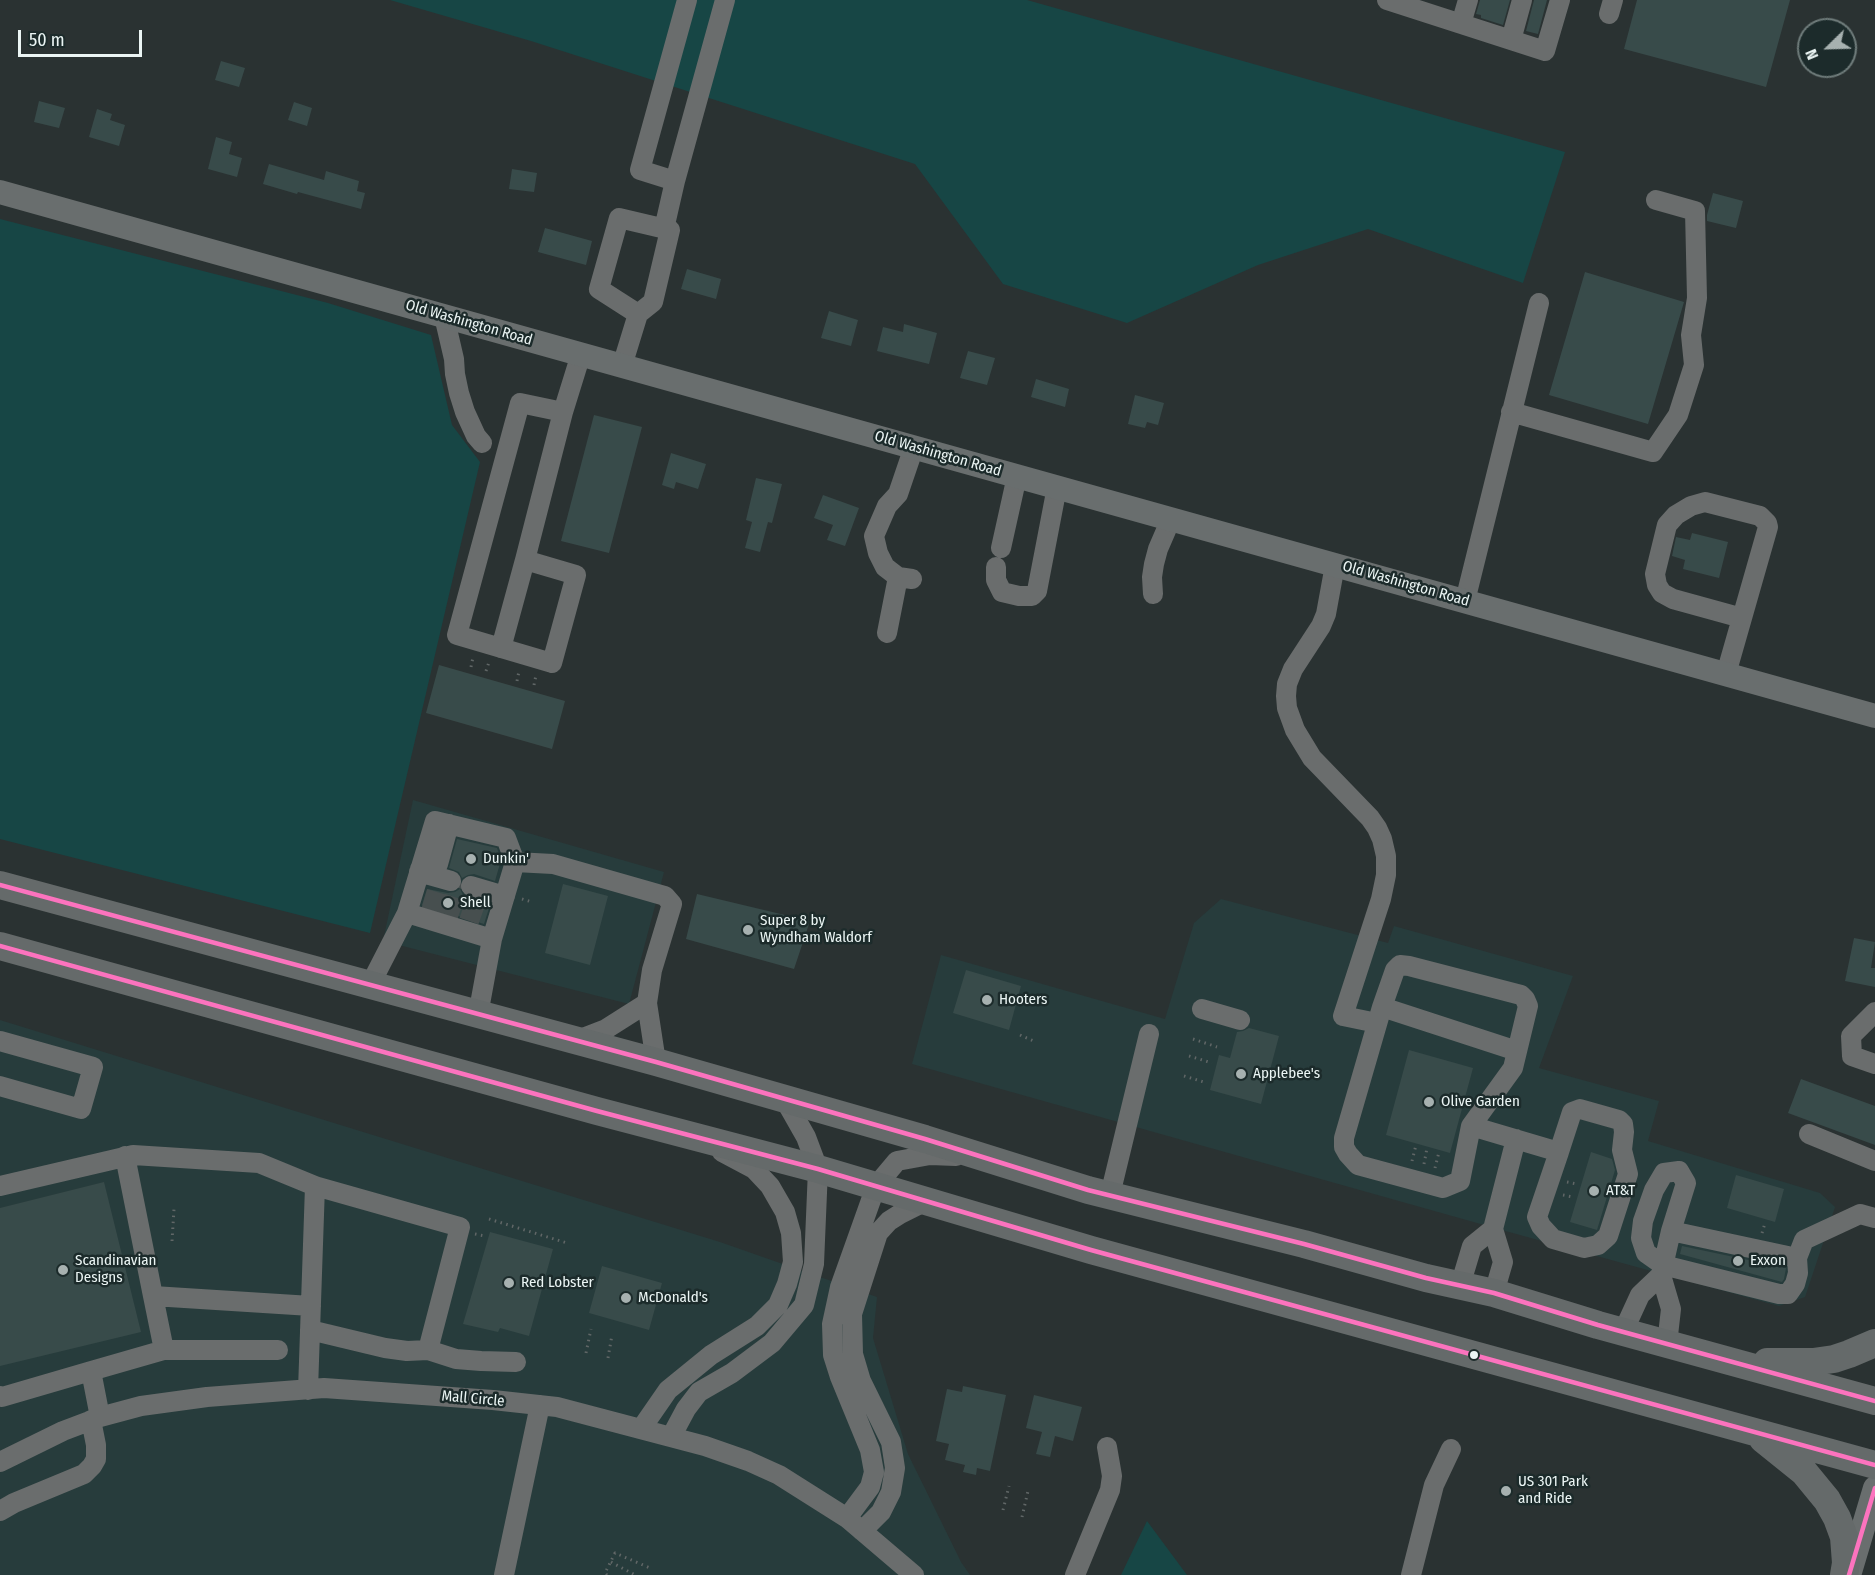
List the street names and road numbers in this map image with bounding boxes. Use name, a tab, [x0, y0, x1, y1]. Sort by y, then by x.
street label: Old Washington Road	[404, 296, 534, 350]
street label: Old Washington Road	[873, 427, 1003, 481]
street label: Old Washington Road	[1341, 557, 1471, 611]
street label: Mall Circle	[441, 1387, 505, 1411]

